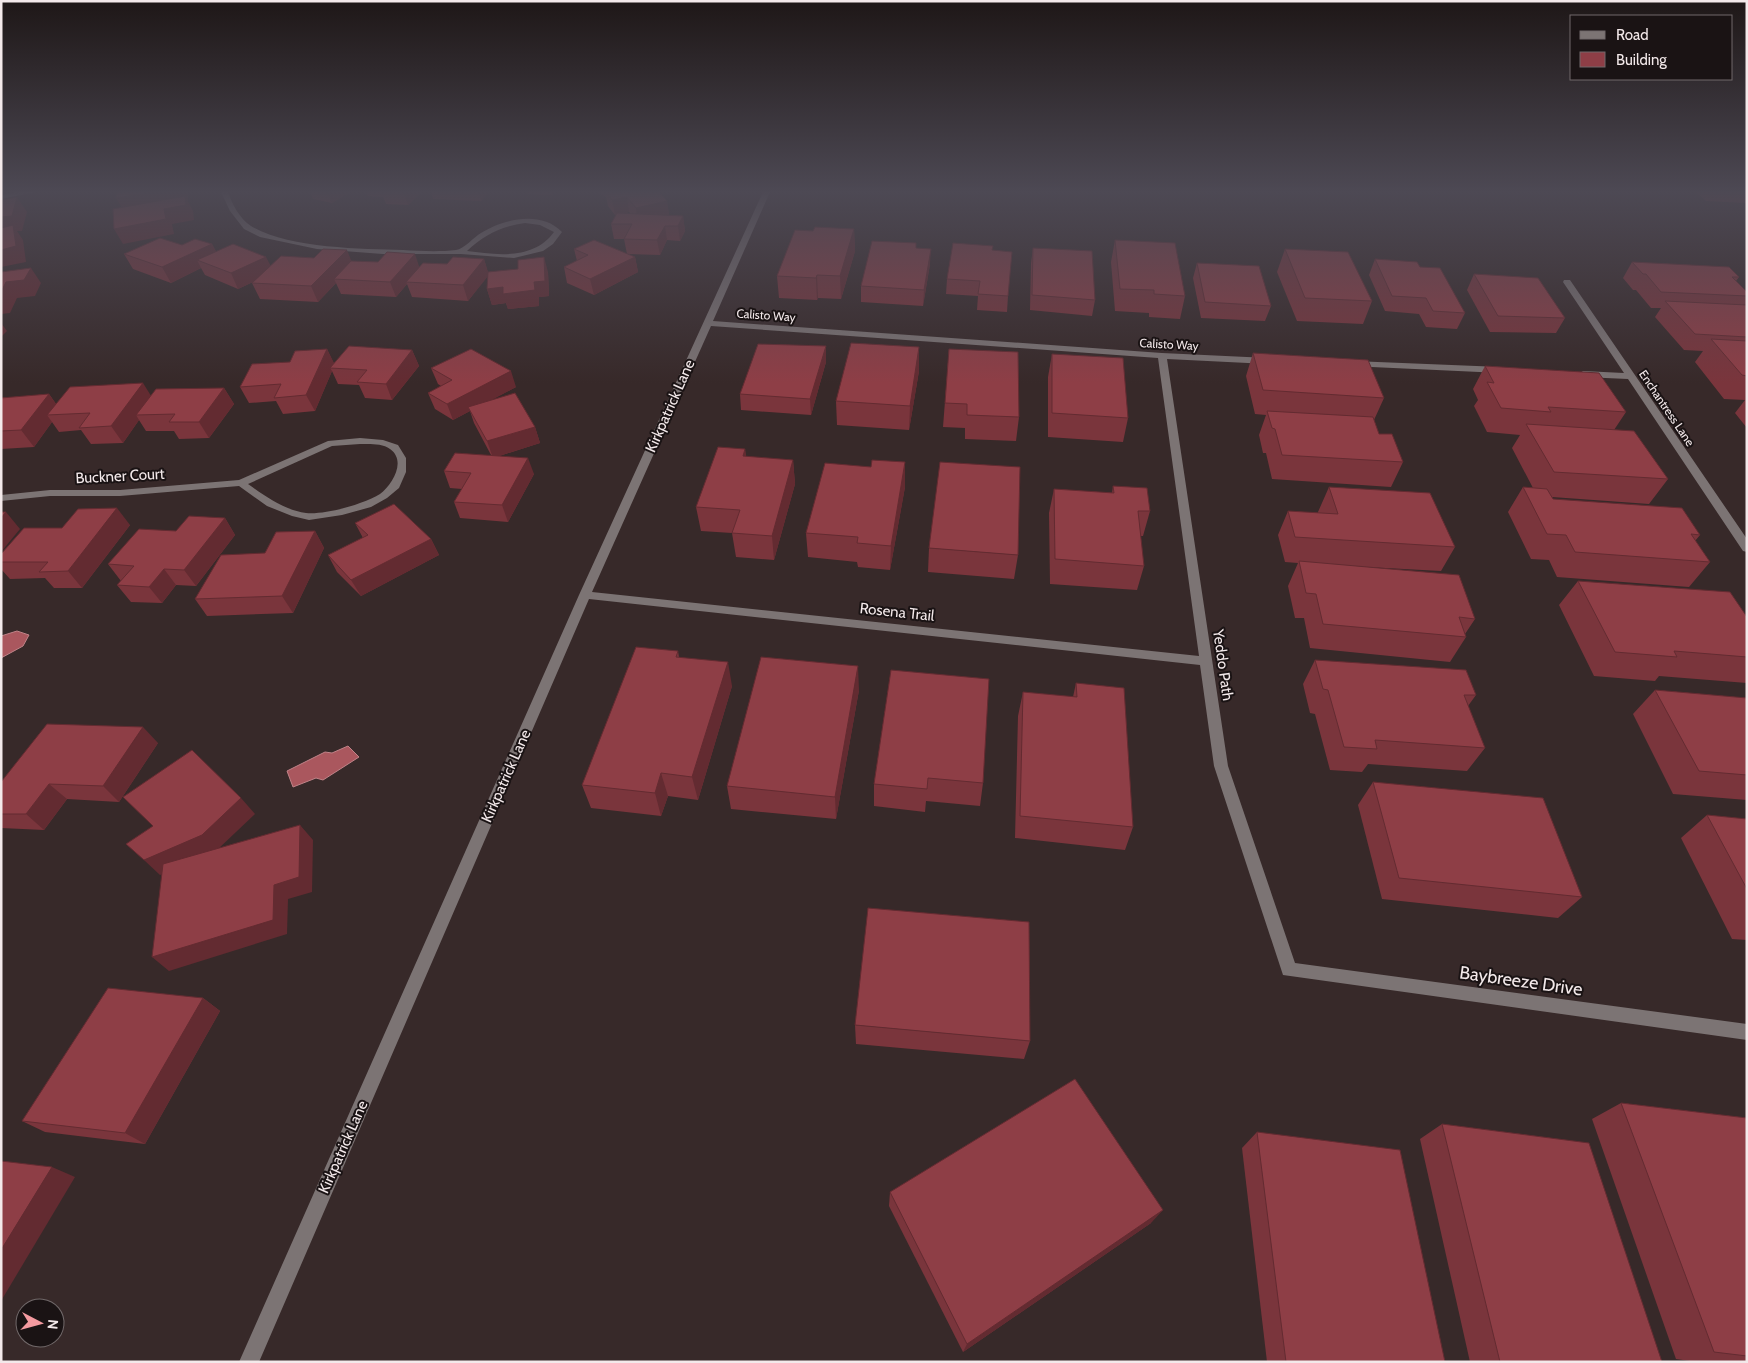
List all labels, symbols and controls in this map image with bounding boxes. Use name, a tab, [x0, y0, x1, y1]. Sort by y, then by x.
legend	[1570, 15, 1733, 80]
text: Road	[1616, 26, 1649, 44]
text: Building	[1616, 51, 1667, 69]
street label: Calisto Way	[736, 305, 796, 325]
street label: Calisto Way	[1139, 335, 1199, 353]
street label: Kirkpatrick Lane	[642, 357, 699, 455]
street label: Enchantress Lane	[1636, 367, 1698, 449]
street label: Buckner Court	[75, 465, 165, 487]
street label: Rosena Trail	[859, 599, 936, 625]
street label: Yeddo Path	[1209, 627, 1237, 702]
street label: Kirkpatrick Lane	[478, 727, 535, 825]
street label: Baybreeze Drive	[1458, 961, 1584, 1001]
street label: Kirkpatrick Lane	[315, 1098, 372, 1196]
north arrow	[15, 1298, 65, 1348]
text: N	[43, 1318, 62, 1330]

